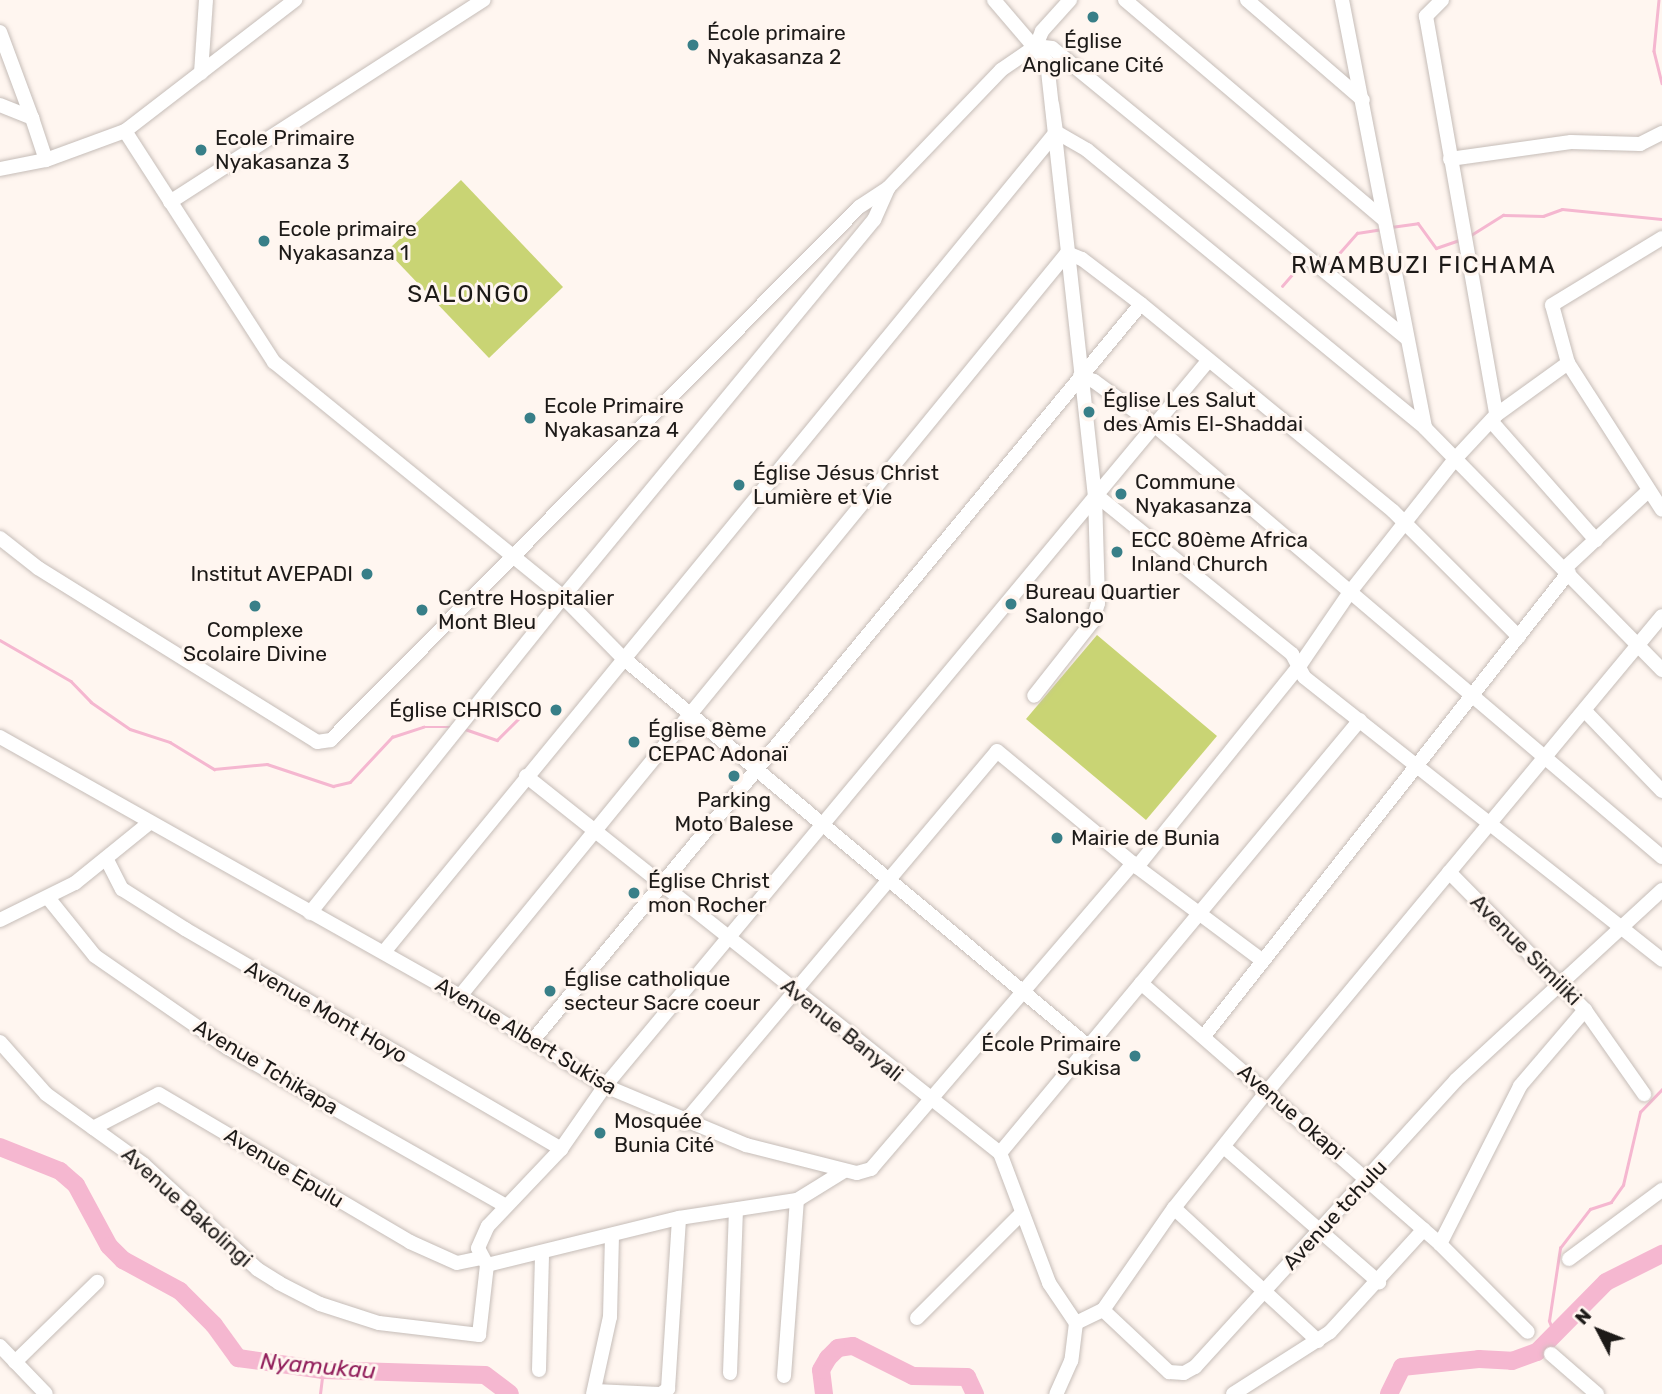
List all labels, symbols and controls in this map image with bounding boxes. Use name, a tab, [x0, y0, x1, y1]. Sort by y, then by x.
marker: Église Anglicane Cité	[1085, 9, 1101, 25]
place label: École primaire Nyakasanza 2	[707, 20, 846, 70]
place label: Église Anglicane Cité	[1022, 28, 1164, 78]
marker: École primaire Nyakasanza 2	[685, 37, 701, 53]
place label: Ecole Primaire Nyakasanza 3	[215, 125, 355, 175]
marker: Ecole Primaire Nyakasanza 3	[193, 142, 209, 158]
place label: Ecole primaire Nyakasanza 1	[278, 216, 417, 266]
marker: Ecole primaire Nyakasanza 1	[256, 233, 272, 249]
district label: RWAMBUZI FICHAMA	[1293, 252, 1555, 280]
district label: SALONGO	[408, 281, 530, 309]
place label: Église Les Salut des Amis El-Shaddai	[1103, 387, 1304, 437]
place label: Ecole Primaire Nyakasanza 4	[544, 393, 684, 443]
marker: Église Les Salut des Amis El-Shaddai	[1081, 404, 1097, 420]
marker: Ecole Primaire Nyakasanza 4	[522, 410, 538, 426]
place label: Église Jésus Christ Lumière et Vie	[753, 460, 939, 510]
place label: Commune Nyakasanza	[1135, 469, 1252, 519]
marker: Église Jésus Christ Lumière et Vie	[731, 477, 747, 493]
marker: Commune Nyakasanza	[1113, 486, 1129, 502]
place label: ECC 80ème Africa Inland Church	[1131, 527, 1309, 577]
marker: ECC 80ème Africa Inland Church	[1109, 544, 1125, 560]
place label: Institut AVEPADI	[190, 561, 353, 587]
marker: Institut AVEPADI	[359, 566, 375, 582]
place label: Bureau Quartier Salongo	[1025, 579, 1180, 629]
place label: Centre Hospitalier Mont Bleu	[438, 585, 614, 635]
marker: Bureau Quartier Salongo	[1003, 596, 1019, 612]
marker: Complexe Scolaire Divine	[247, 598, 263, 614]
marker: Centre Hospitalier Mont Bleu	[412, 600, 432, 620]
place label: Complexe Scolaire Divine	[183, 617, 327, 667]
place label: Église CHRISCO	[389, 697, 542, 723]
marker: Église CHRISCO	[548, 702, 564, 718]
place label: Église 8ème CEPAC Adonaï	[648, 717, 788, 767]
marker: Église 8ème CEPAC Adonaï	[626, 734, 642, 750]
marker: Parking Moto Balese	[726, 768, 742, 784]
place label: Parking Moto Balese	[675, 787, 793, 837]
place label: Mairie de Bunia	[1071, 825, 1220, 851]
marker: Mairie de Bunia	[1049, 830, 1065, 846]
place label: Église Christ mon Rocher	[648, 868, 770, 918]
marker: Église Christ mon Rocher	[626, 885, 642, 901]
street label: Avenue Similiki	[1465, 889, 1587, 1011]
street label: Avenue Mont Hoyo	[240, 955, 412, 1069]
place label: Église catholique secteur Sacre coeur	[564, 966, 761, 1016]
street label: Avenue Albert Sukisa	[431, 972, 621, 1100]
street label: Avenue Banyali	[776, 973, 908, 1087]
marker: Église catholique secteur Sacre coeur	[542, 983, 558, 999]
street label: Avenue Tchikapa	[189, 1014, 343, 1120]
place label: École Primaire Sukisa	[981, 1031, 1121, 1081]
marker: École Primaire Sukisa	[1127, 1048, 1143, 1064]
street label: Avenue Okapi	[1233, 1059, 1349, 1165]
place label: Mosquée Bunia Cité	[614, 1108, 714, 1158]
street label: Avenue Epulu	[220, 1123, 348, 1213]
marker: Mosquée Bunia Cité	[592, 1125, 608, 1141]
street label: Avenue Bakolingi	[116, 1142, 258, 1272]
street label: Avenue tchulu	[1277, 1155, 1393, 1275]
north arrow	[1564, 1296, 1634, 1366]
text: N	[1570, 1304, 1596, 1329]
water label: Nyamukau	[259, 1347, 377, 1385]

